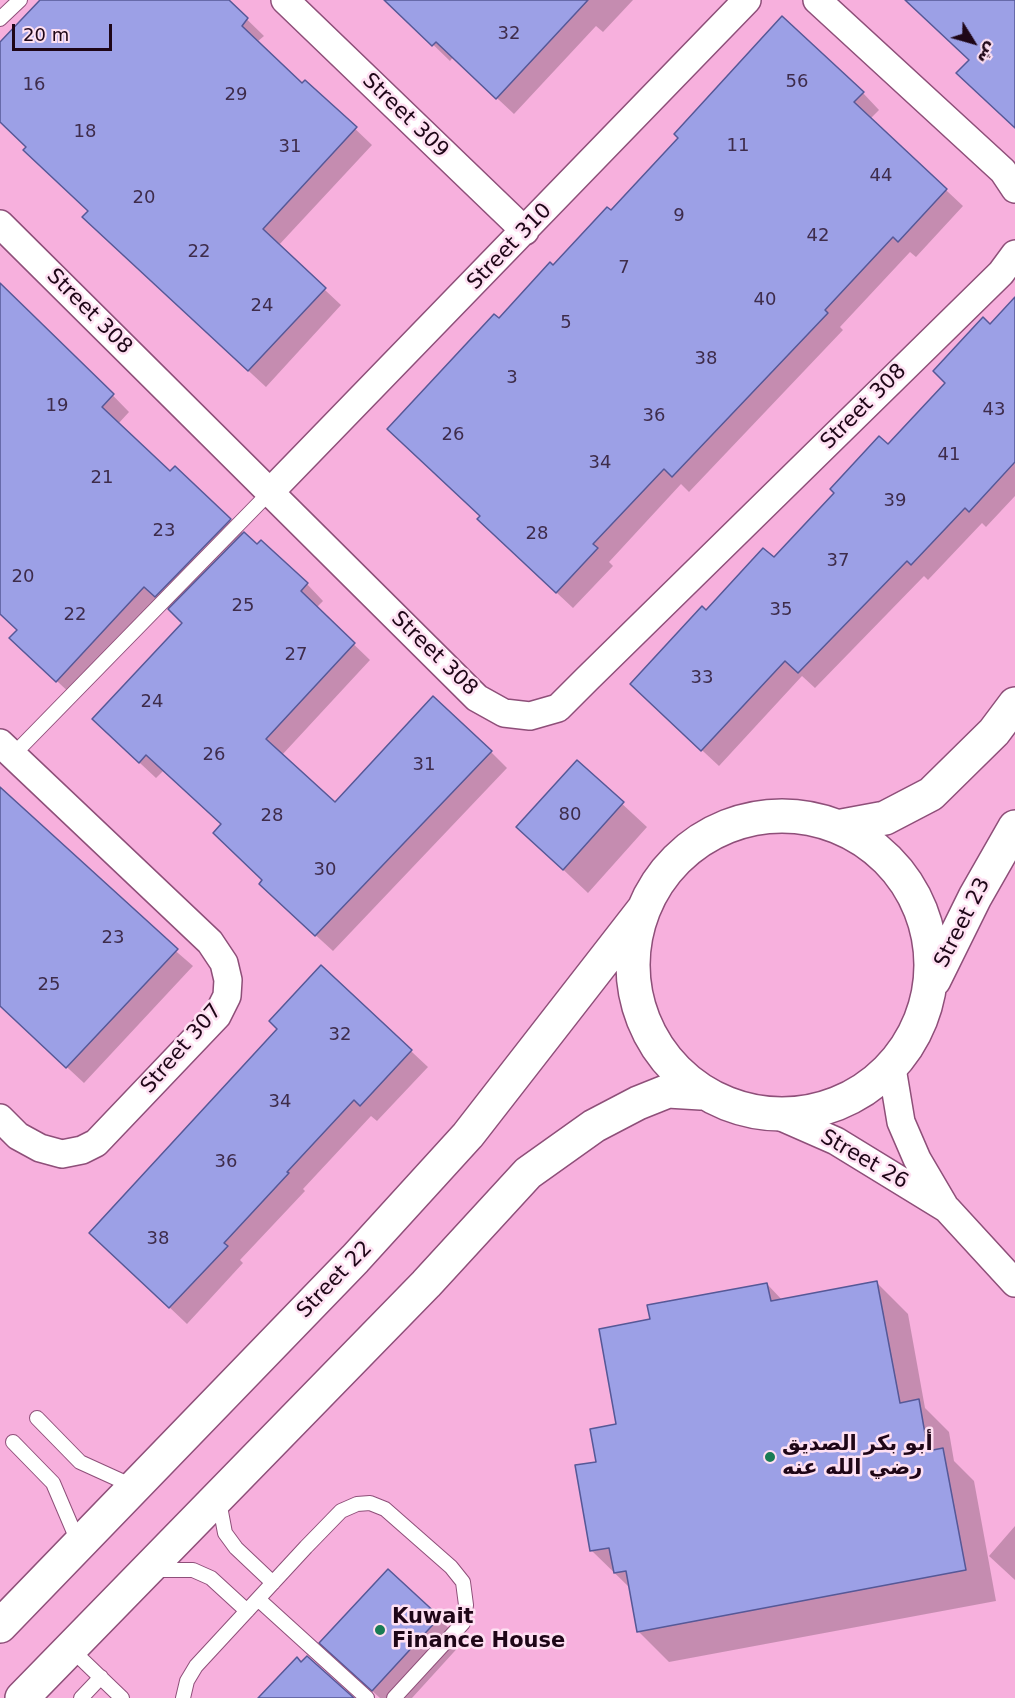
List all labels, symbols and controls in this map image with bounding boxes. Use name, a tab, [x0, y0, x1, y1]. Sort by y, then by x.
scale bar	[15, 12, 116, 50]
north arrow	[943, 12, 1003, 72]
house number: 32	[498, 23, 520, 45]
text: 20 m	[23, 24, 69, 45]
text: ش	[974, 39, 1002, 68]
street label: Street 309	[356, 69, 454, 163]
house number: 56	[786, 71, 808, 93]
house number: 16	[23, 74, 45, 96]
house number: 29	[225, 84, 247, 106]
house number: 18	[74, 121, 96, 143]
house number: 11	[727, 135, 749, 157]
house number: 31	[279, 136, 301, 158]
house number: 44	[870, 165, 892, 187]
house number: 20	[133, 187, 155, 209]
street label: Street 310	[463, 198, 557, 296]
house number: 9	[673, 205, 685, 227]
house number: 42	[807, 225, 829, 247]
house number: 22	[188, 241, 210, 263]
house number: 7	[618, 257, 630, 279]
street label: Street 308	[41, 264, 137, 360]
house number: 40	[754, 289, 776, 311]
house number: 24	[251, 295, 273, 317]
house number: 5	[560, 312, 572, 334]
house number: 38	[695, 348, 717, 370]
street label: Street 308	[816, 359, 912, 455]
house number: 3	[506, 367, 518, 389]
house number: 19	[46, 395, 68, 417]
house number: 43	[983, 399, 1005, 421]
house number: 36	[643, 405, 665, 427]
house number: 26	[442, 424, 464, 446]
house number: 41	[938, 444, 960, 466]
house number: 34	[589, 452, 611, 474]
house number: 21	[91, 467, 113, 489]
house number: 39	[884, 490, 906, 512]
house number: 23	[153, 520, 175, 542]
house number: 28	[526, 523, 548, 545]
house number: 37	[827, 550, 849, 572]
house number: 20	[12, 566, 34, 588]
house number: 25	[232, 595, 254, 617]
house number: 35	[770, 599, 792, 621]
house number: 22	[64, 604, 86, 626]
street label: Street 308	[385, 607, 483, 701]
house number: 27	[285, 644, 307, 666]
house number: 33	[691, 667, 713, 689]
house number: 24	[141, 691, 163, 713]
house number: 26	[203, 744, 225, 766]
house number: 31	[413, 754, 435, 776]
house number: 80	[559, 804, 581, 826]
house number: 28	[261, 805, 283, 827]
house number: 30	[314, 859, 336, 881]
street label: Street 23	[930, 874, 996, 972]
house number: 23	[102, 927, 124, 949]
house number: 25	[38, 974, 60, 996]
street label: Street 307	[136, 999, 228, 1099]
house number: 32	[329, 1024, 351, 1046]
house number: 34	[269, 1091, 291, 1113]
street label: Street 26	[816, 1125, 912, 1195]
house number: 36	[215, 1151, 237, 1173]
house number: 38	[147, 1228, 169, 1250]
street label: Street 22	[292, 1236, 378, 1324]
place label: أبو بكر الصديق رضي الله عنه	[782, 1432, 933, 1482]
marker: أبو بكر الصديق رضي الله عنه	[763, 1450, 777, 1464]
place label: Kuwait Finance House	[392, 1605, 565, 1655]
marker: Kuwait Finance House	[373, 1623, 387, 1637]

